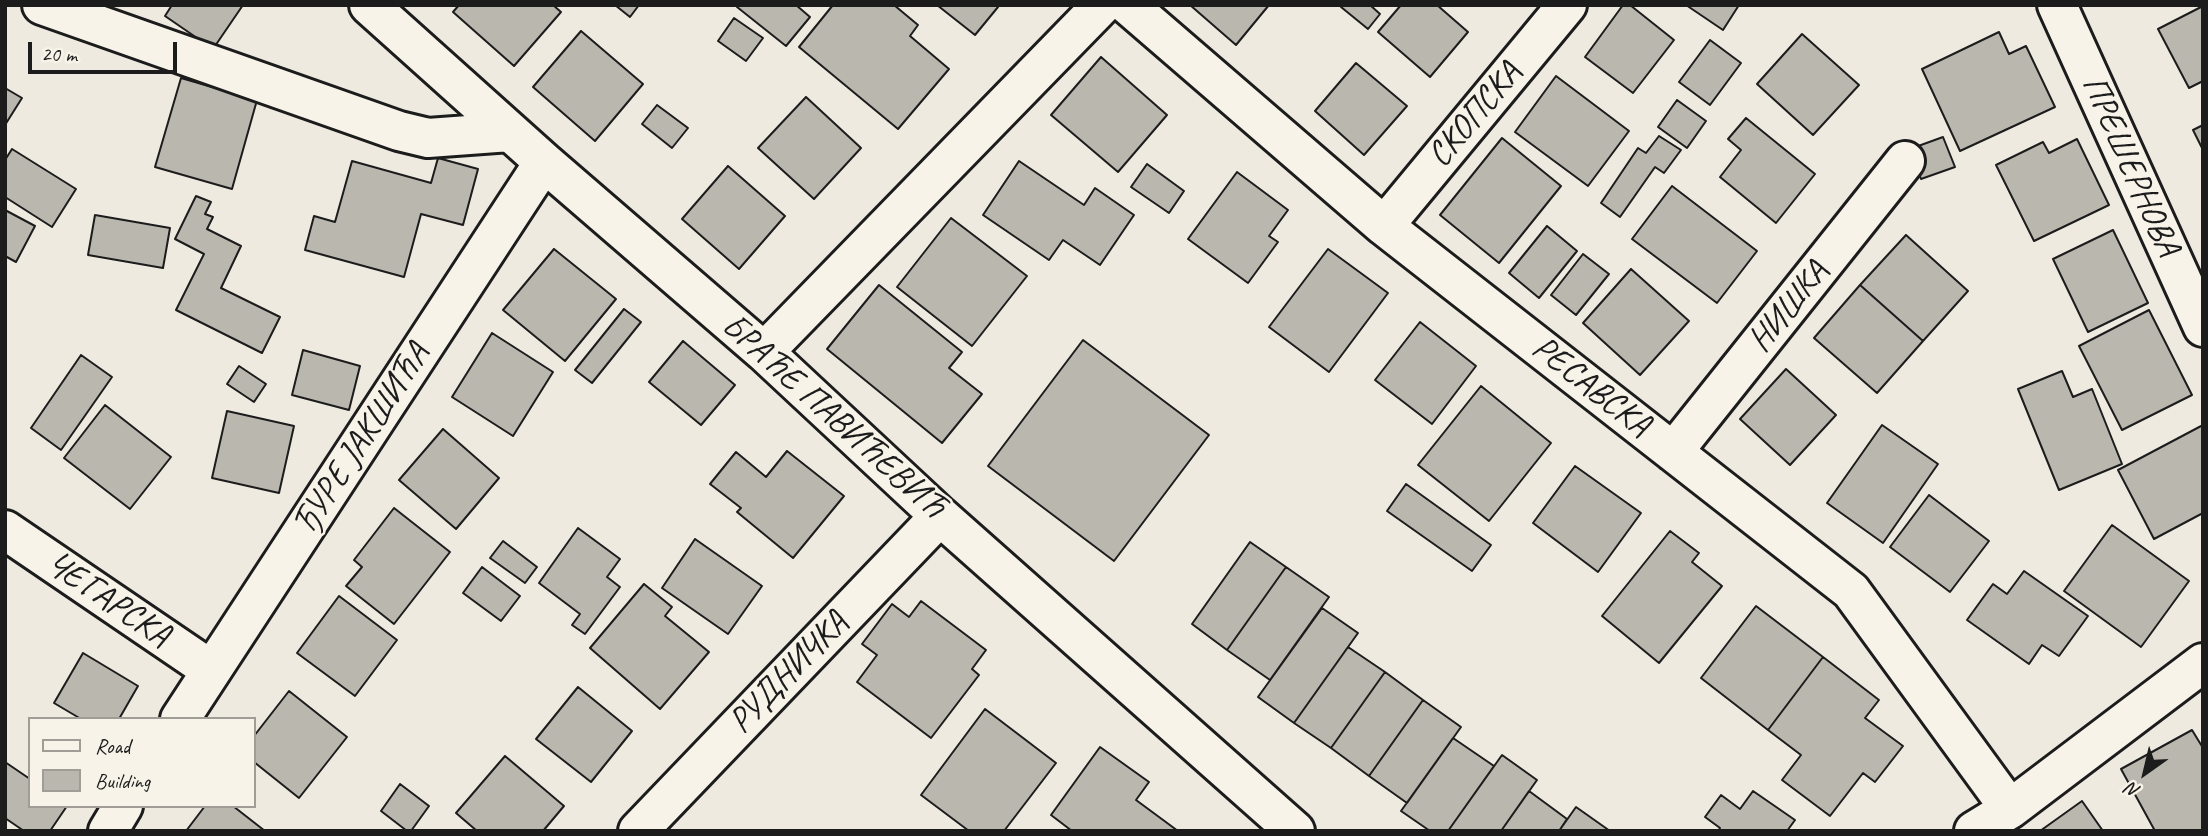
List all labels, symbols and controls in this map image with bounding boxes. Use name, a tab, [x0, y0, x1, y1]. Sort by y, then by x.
scale bar	[32, 28, 180, 72]
text: 20 m	[41, 41, 77, 67]
street label: СКОПСКА	[1419, 54, 1531, 176]
street label: ПРЕШЕРНОВА	[2072, 69, 2188, 263]
street label: НИШКА	[1740, 253, 1838, 361]
street label: БРАЋЕ ПАВИЋЕВИЋ	[712, 306, 954, 528]
street label: РЕСАВСКА	[1523, 328, 1659, 446]
street label: ЂУРЕ ЈАКШИЋА	[284, 336, 440, 544]
street label: ЧЕГАРСКА	[38, 543, 178, 657]
street label: РУДНИЧКА	[721, 603, 857, 743]
legend	[28, 717, 256, 808]
text: Road	[95, 733, 130, 759]
north arrow	[2110, 738, 2180, 808]
text: Building	[95, 768, 150, 794]
text: N	[2122, 777, 2145, 804]

